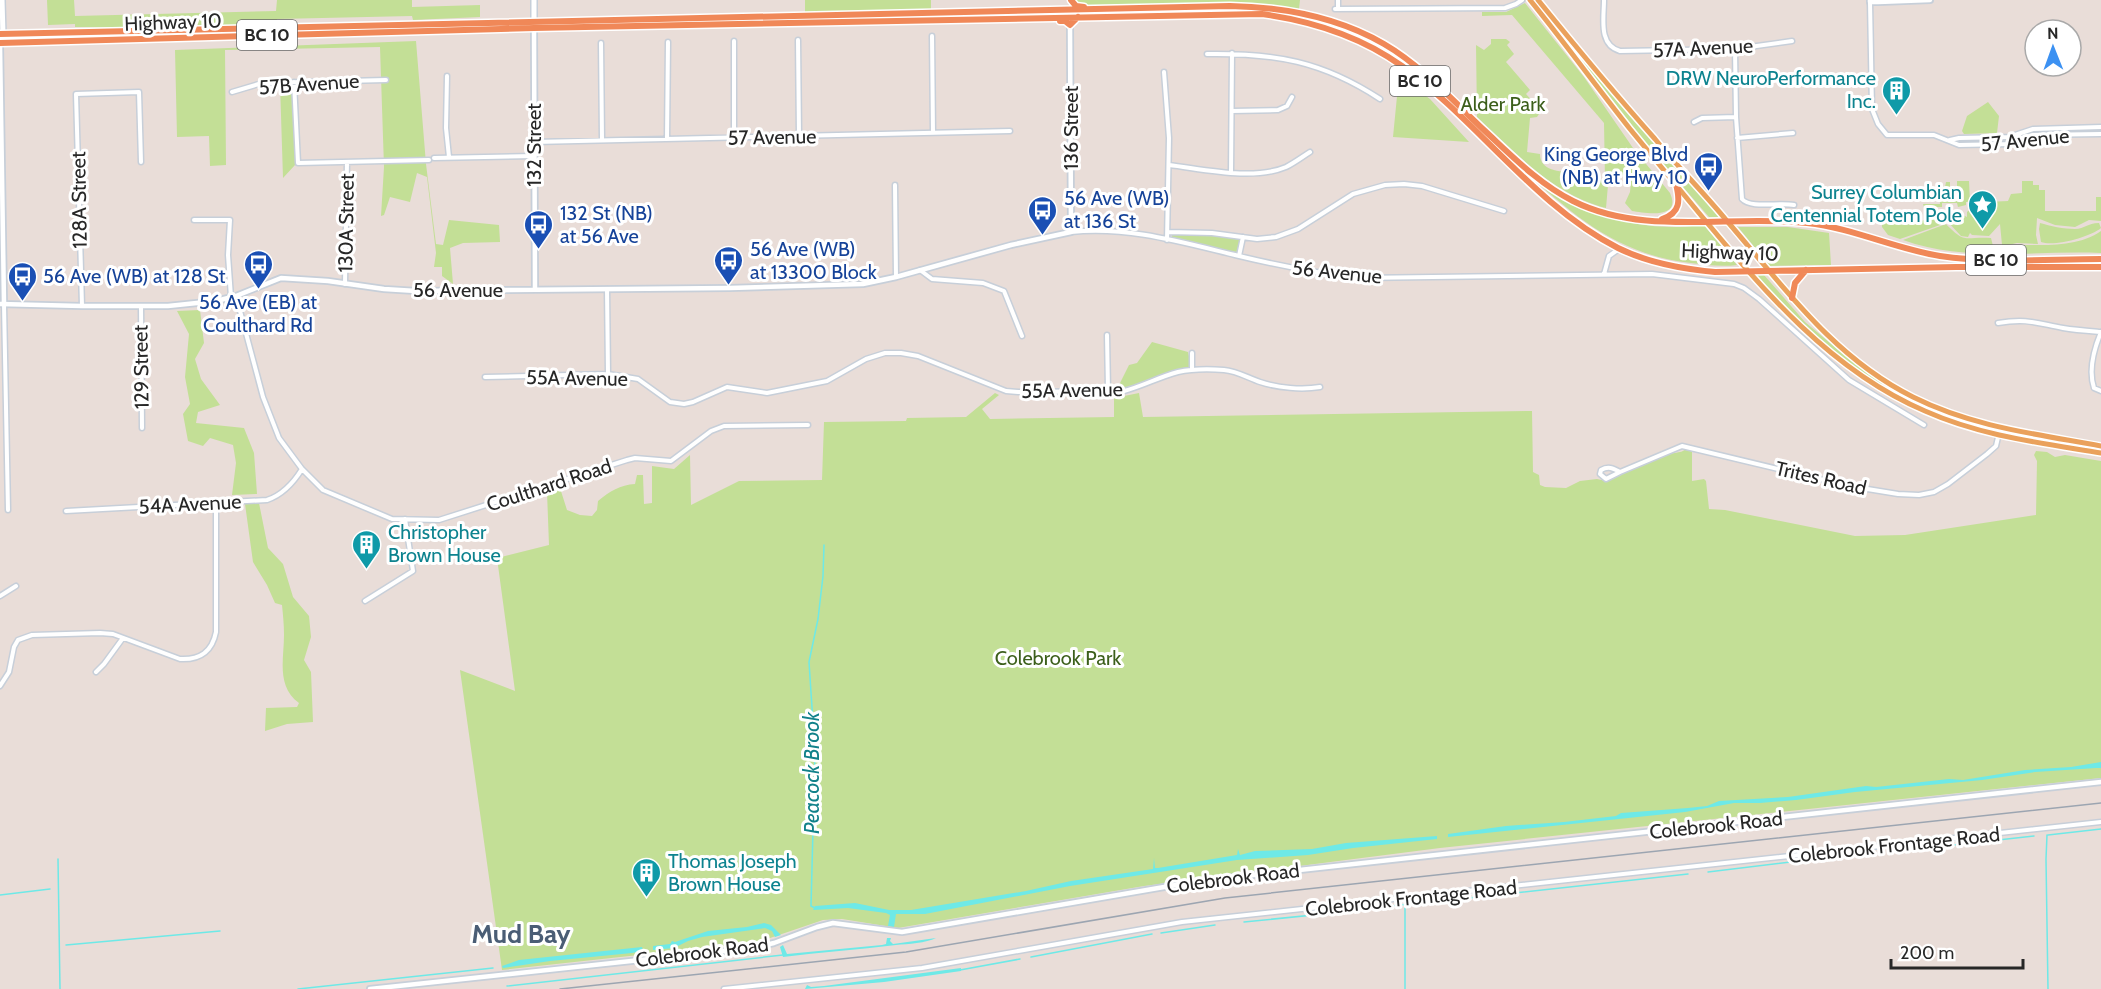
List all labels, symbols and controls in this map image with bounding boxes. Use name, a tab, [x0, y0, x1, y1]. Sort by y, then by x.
street label: Highway 10	[124, 8, 222, 36]
north arrow	[2023, 18, 2083, 78]
road number: BC 10	[237, 20, 297, 50]
text: N	[2047, 24, 2059, 43]
street label: 57A Avenue	[1652, 33, 1754, 63]
road number: BC 10	[1390, 66, 1450, 96]
place label: DRW NeuroPerformance Inc.	[1666, 66, 1876, 113]
street label: 57B Avenue	[258, 69, 360, 99]
building icon: DRW NeuroPerformance Inc.	[1881, 74, 1913, 116]
street label: 136 Street	[1059, 85, 1083, 170]
park label: Alder Park	[1461, 92, 1546, 116]
street label: 132 Street	[522, 103, 546, 187]
street label: 57 Avenue	[1980, 123, 2070, 157]
street label: 57 Avenue	[727, 124, 817, 150]
place label: King George Blvd (NB) at Hwy 10	[1544, 142, 1688, 189]
bus stop icon: King George Blvd (NB) at Hwy 10	[1693, 150, 1725, 192]
street label: 128A Street	[66, 151, 92, 249]
street label: 130A Street	[333, 173, 359, 273]
place label: Surrey Columbian Centennial Totem Pole	[1770, 180, 1962, 227]
place label: 56 Ave (WB) at 136 St	[1064, 186, 1170, 233]
place icon: Surrey Columbian Centennial Totem Pole	[1967, 188, 1999, 230]
bus stop icon: 56 Ave (WB) at 136 St	[1027, 194, 1059, 236]
place label: 132 St (NB) at 56 Ave	[560, 201, 653, 248]
bus stop icon: 132 St (NB) at 56 Ave	[523, 208, 555, 250]
place label: 56 Ave (WB) at 13300 Block	[750, 237, 877, 284]
street label: Highway 10	[1681, 238, 1779, 266]
bus stop icon: 56 Ave (WB) at 13300 Block	[713, 244, 745, 286]
road number: BC 10	[1966, 245, 2026, 275]
bus stop icon: 56 Ave (EB) at Coulthard Rd	[242, 248, 274, 290]
street label: 56 Avenue	[1291, 255, 1383, 289]
bus stop icon: 56 Ave (WB) at 128 St	[6, 260, 38, 302]
place label: 56 Ave (WB) at 128 St	[43, 264, 226, 288]
street label: 56 Avenue	[413, 278, 503, 302]
place label: 56 Ave (EB) at Coulthard Rd	[199, 290, 317, 337]
street label: 129 Street	[128, 324, 154, 409]
street label: 55A Avenue	[526, 365, 628, 391]
street label: 55A Avenue	[1021, 377, 1123, 403]
street label: Coulthard Road	[483, 453, 615, 517]
street label: Trites Road	[1773, 456, 1869, 500]
street label: 54A Avenue	[138, 489, 242, 519]
place label: Christopher Brown House	[388, 520, 501, 567]
building icon: Christopher Brown House	[351, 528, 383, 570]
park label: Colebrook Park	[995, 646, 1121, 670]
water label: Peacock Brook	[799, 711, 824, 834]
street label: Colebrook Road	[1648, 806, 1784, 844]
street label: Colebrook Frontage Road	[1787, 822, 2001, 868]
place label: Thomas Joseph Brown House	[668, 849, 797, 896]
building icon: Thomas Joseph Brown House	[631, 856, 663, 898]
street label: Colebrook Road	[1165, 858, 1301, 898]
street label: Colebrook Frontage Road	[1304, 875, 1518, 921]
district label: Mud Bay	[471, 918, 571, 950]
street label: Colebrook Road	[634, 932, 770, 972]
scale bar	[1891, 932, 2023, 970]
text: 200 m	[1900, 942, 1954, 964]

